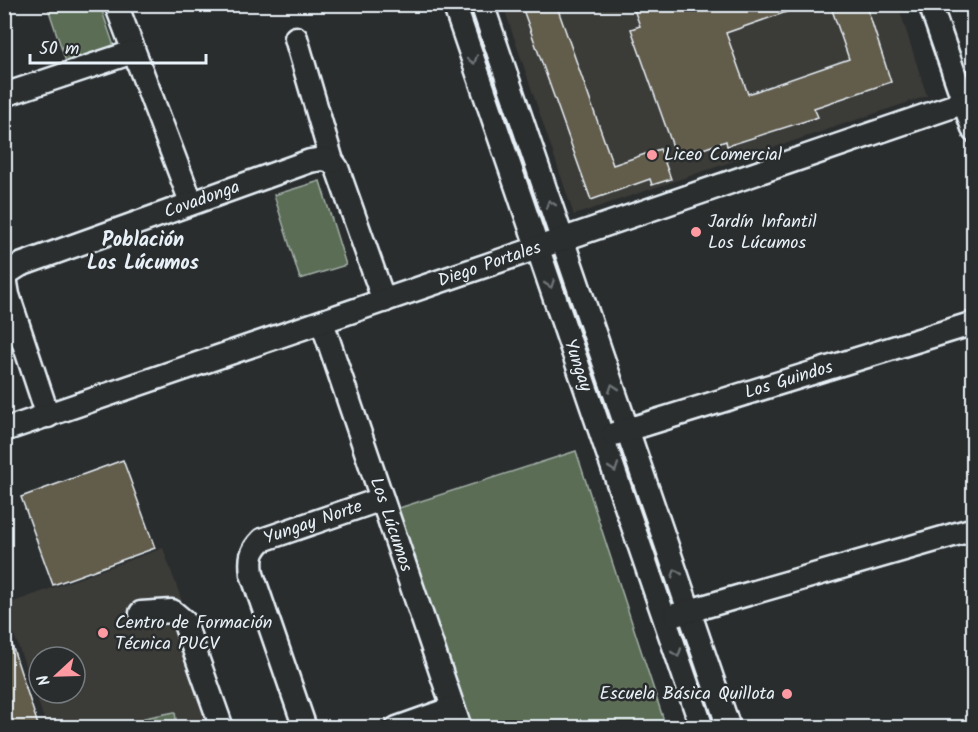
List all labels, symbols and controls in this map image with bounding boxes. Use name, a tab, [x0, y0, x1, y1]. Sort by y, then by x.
scale bar	[30, 27, 206, 65]
text: 50 m	[39, 35, 79, 64]
one-way arrow	[466, 54, 479, 65]
place label: Liceo Comercial	[664, 141, 783, 170]
marker: Liceo Comercial	[645, 148, 659, 162]
street label: Covadonga	[160, 173, 244, 227]
one-way arrow	[545, 199, 558, 210]
place label: Jardín Infantil Los Lúcumos	[708, 208, 817, 258]
district label: Población Los Lúcumos	[87, 225, 200, 280]
marker: Jardín Infantil Los Lúcumos	[689, 225, 703, 239]
street label: Diego Portales	[434, 233, 545, 295]
one-way arrow	[543, 278, 556, 289]
street label: Yungay	[555, 335, 600, 396]
street label: Los Guindos	[741, 353, 837, 407]
one-way arrow	[608, 383, 621, 394]
one-way arrow	[606, 462, 619, 473]
street label: Los Lúcumos	[361, 473, 421, 576]
street label: Yungay Norte	[260, 492, 366, 553]
one-way arrow	[671, 568, 684, 579]
place label: Centro de Formación Técnica PUCV	[115, 609, 272, 659]
marker: Centro de Formación Técnica PUCV	[96, 626, 110, 640]
north arrow	[27, 645, 87, 705]
one-way arrow	[669, 647, 682, 658]
text: N	[31, 671, 58, 689]
place label: Escuela Básica Quillota	[600, 680, 775, 709]
marker: Escuela Básica Quillota	[780, 687, 794, 701]

